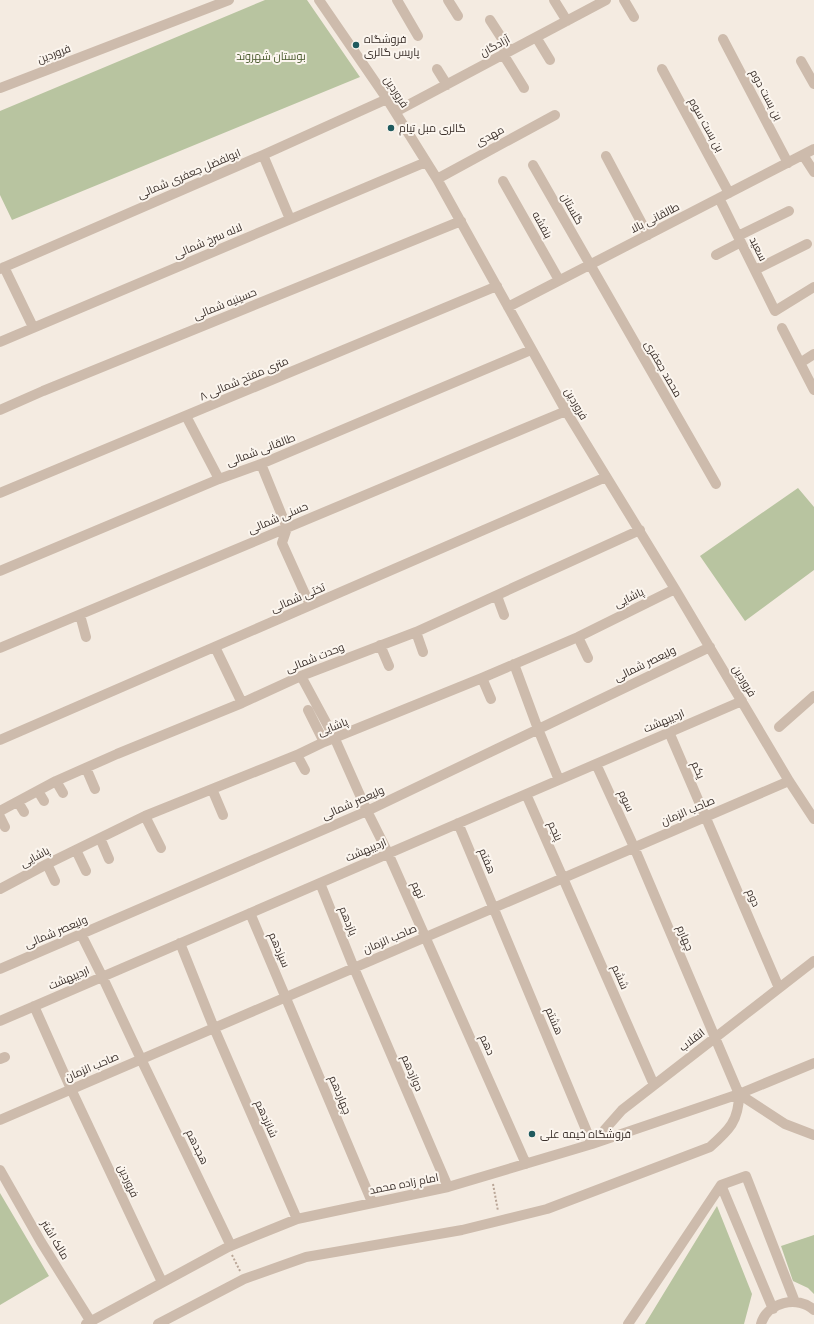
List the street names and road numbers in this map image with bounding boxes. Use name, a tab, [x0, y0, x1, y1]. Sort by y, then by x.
street label: آزادگان	[478, 33, 512, 59]
street label: فروردین	[35, 42, 73, 66]
street label: بن بست دوم	[746, 67, 785, 123]
street label: فروردین	[381, 74, 411, 110]
street label: بن بست سوم	[685, 96, 726, 155]
street label: مهدی	[474, 123, 506, 149]
street label: ابولفضل جعفری شمالی	[135, 146, 243, 202]
street label: گلستان	[558, 191, 586, 227]
street label: طالقانی بالا	[628, 200, 682, 236]
street label: بنفشه	[529, 209, 555, 241]
street label: لاله سرخ شمالی	[172, 221, 245, 262]
street label: سعید	[747, 235, 769, 263]
street label: حسینیه شمالی	[192, 285, 258, 323]
street label: محمد جعفری	[642, 338, 684, 400]
street label: ۸ متری مفتح شمالی	[198, 354, 291, 405]
street label: فروردین	[562, 386, 590, 422]
street label: طالقانی شمالی	[225, 431, 297, 469]
street label: حسنی شمالی	[246, 500, 310, 536]
street label: تختی شمالی	[269, 581, 327, 615]
street label: پاشایی	[612, 585, 646, 611]
street label: وحدت شمالی	[284, 640, 346, 676]
street label: ولیعصر شمالی	[612, 643, 678, 685]
street label: فروردین	[729, 663, 759, 699]
street label: اردیبهشت	[642, 707, 686, 735]
street label: پاشایی	[316, 715, 350, 739]
street label: یکم	[688, 759, 707, 781]
street label: ولیعصر شمالی	[320, 783, 386, 823]
street label: سوم	[615, 788, 636, 814]
street label: صاحب الزمان	[659, 794, 717, 828]
street label: پنجم	[544, 819, 565, 843]
street label: اردیبهشت	[344, 836, 388, 864]
street label: پاشایی	[18, 844, 52, 870]
street label: هفتم	[475, 846, 498, 876]
street label: نهم	[408, 879, 428, 901]
street label: دوم	[743, 887, 763, 909]
street label: یازدهم	[335, 904, 360, 938]
street label: ولیعصر شمالی	[23, 913, 89, 951]
street label: صاحب الزمان	[361, 922, 419, 956]
street label: چهارم	[673, 923, 696, 953]
street label: سیزدهم	[265, 930, 292, 970]
street label: ششم	[608, 963, 631, 992]
street label: اردیبهشت	[47, 964, 91, 992]
street label: هشتم	[541, 1005, 566, 1037]
street label: انقلاب	[677, 1026, 707, 1054]
street label: دهم	[476, 1033, 497, 1058]
street label: صاحب الزمان	[63, 1050, 121, 1084]
street label: دوازدهم	[398, 1053, 426, 1094]
street label: چهاردهم	[325, 1074, 354, 1117]
street label: شانزدهم	[251, 1098, 280, 1140]
street label: هجدهم	[182, 1127, 211, 1167]
street label: فروردین	[115, 1162, 141, 1200]
street label: امام زاده محمد	[368, 1171, 440, 1198]
street label: مالک اشتر	[38, 1217, 72, 1262]

